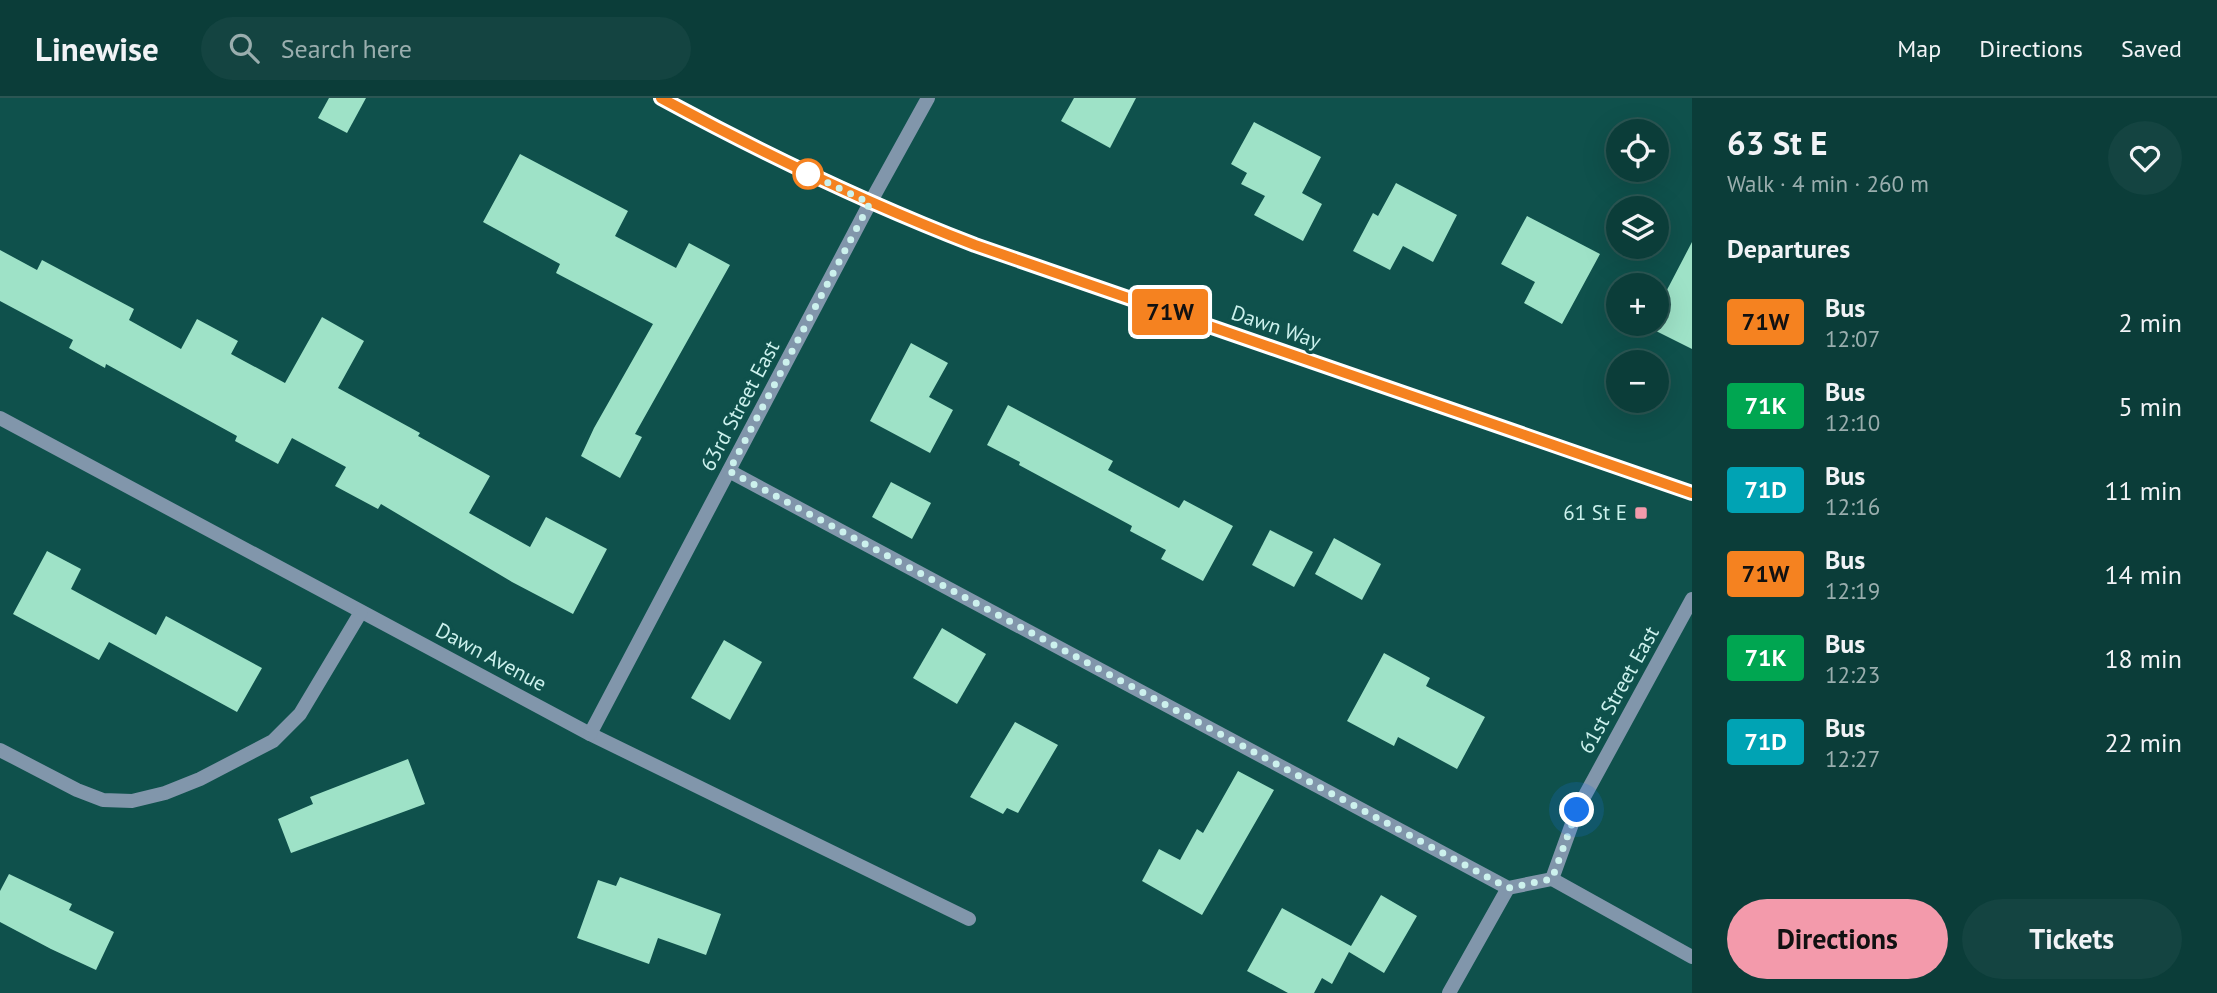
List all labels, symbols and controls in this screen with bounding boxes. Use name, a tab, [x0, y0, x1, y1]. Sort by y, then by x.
search box	[201, 17, 691, 80]
text: Linewise	[35, 27, 159, 70]
icon: search	[225, 29, 263, 67]
text: Search here	[281, 32, 412, 65]
text: Map	[1897, 33, 1941, 64]
text: Directions	[1979, 33, 2083, 64]
text: Saved	[2121, 33, 2182, 64]
map controls	[1606, 119, 1669, 413]
button: locate	[1606, 119, 1669, 182]
text: 63 St E	[1727, 121, 1827, 164]
button: heart	[2108, 121, 2182, 195]
unlabelled marker	[793, 159, 823, 189]
text: Walk · 4 min · 260 m	[1727, 169, 1929, 198]
button: layers	[1606, 196, 1669, 259]
text: Departures	[1727, 232, 1850, 265]
button: +	[1606, 273, 1669, 336]
line badge: 71W	[1130, 289, 1210, 335]
text: Bus	[1825, 291, 1865, 324]
text: 71W	[1146, 296, 1194, 327]
street label: Dawn Way	[1228, 299, 1325, 355]
text: 71W	[1742, 306, 1789, 337]
text: 2 min	[2119, 306, 2182, 339]
text: 12:07	[1825, 324, 1880, 353]
street label: 63rd Street East	[694, 336, 785, 476]
button: −	[1606, 350, 1669, 413]
text: Bus	[1825, 375, 1865, 408]
text: 71K	[1744, 390, 1787, 421]
text: 5 min	[2119, 390, 2182, 423]
text: 12:10	[1825, 408, 1880, 437]
text: Bus	[1825, 459, 1865, 492]
text: 71D	[1744, 474, 1787, 505]
text: 11 min	[2104, 474, 2182, 507]
text: 12:16	[1825, 492, 1880, 521]
place label: 61 St E	[1563, 499, 1627, 526]
marker: 61 St E	[1633, 505, 1649, 521]
text: Bus	[1825, 543, 1865, 576]
text: 71W	[1742, 558, 1789, 589]
text: 14 min	[2104, 558, 2182, 591]
text: 12:19	[1825, 576, 1880, 605]
street label: Dawn Avenue	[431, 616, 551, 697]
street label: 61st Street East	[1572, 621, 1665, 758]
text: Bus	[1825, 627, 1865, 660]
text: 71K	[1744, 642, 1787, 673]
text: 18 min	[2104, 642, 2182, 675]
text: 12:23	[1825, 660, 1880, 689]
text: Bus	[1825, 711, 1865, 744]
text: 71D	[1744, 726, 1787, 757]
text: 22 min	[2104, 726, 2182, 759]
text: 12:27	[1825, 744, 1880, 773]
your location	[1559, 792, 1594, 827]
button: Directions	[1727, 899, 1948, 979]
button: Tickets	[1962, 899, 2182, 979]

